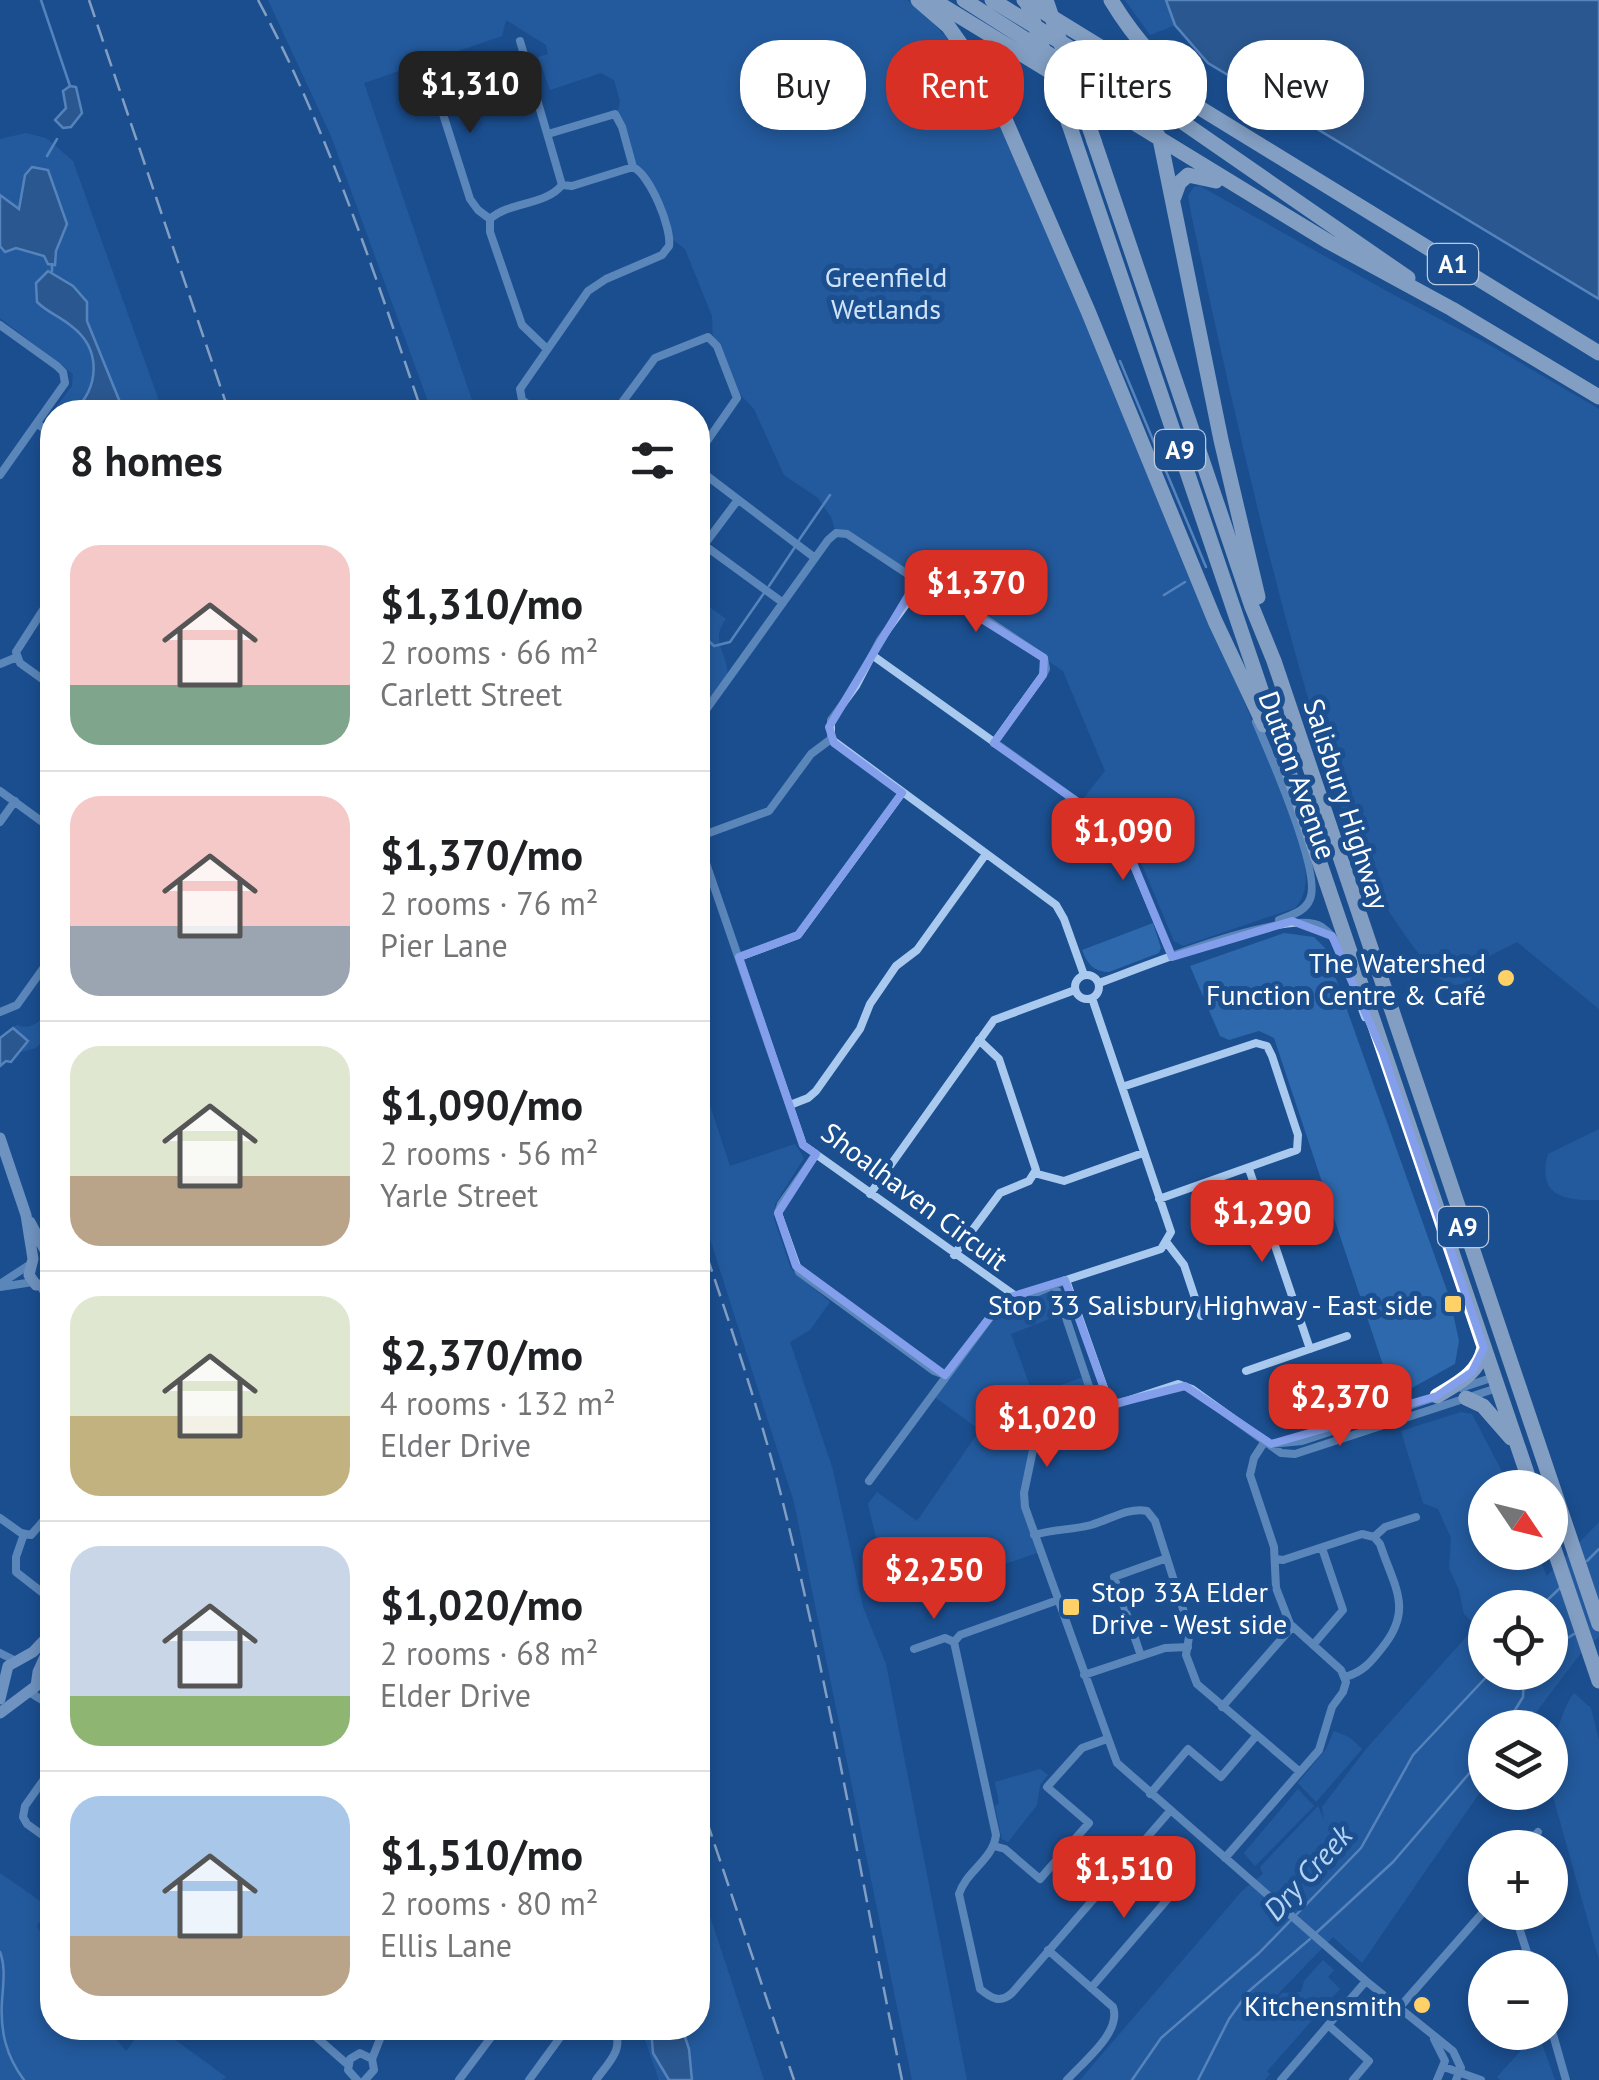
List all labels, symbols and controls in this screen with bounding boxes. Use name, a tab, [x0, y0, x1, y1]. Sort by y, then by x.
chip: Buy	[740, 40, 866, 130]
chip: Rent	[886, 40, 1024, 130]
chip: Filters	[1044, 40, 1207, 130]
chip: New	[1227, 40, 1364, 130]
pin: $1,310	[389, 51, 551, 136]
text: $1,310	[421, 62, 519, 104]
road number: A1	[1428, 244, 1478, 284]
park label: Greenfield Wetlands	[825, 258, 947, 327]
road number: A9	[1155, 430, 1205, 470]
text: 8 homes	[70, 433, 223, 488]
icon: filters	[625, 433, 680, 488]
pin: $1,370	[895, 550, 1057, 635]
text: $1,370	[927, 561, 1025, 603]
text: $1,310/mo	[380, 576, 583, 631]
icon: home	[150, 585, 270, 705]
text: 2 rooms · 66 m²	[380, 631, 598, 673]
text: Carlett Street	[380, 673, 562, 715]
street label: Dutton Avenue	[1250, 686, 1346, 864]
street label: Salisbury Highway	[1295, 694, 1399, 914]
pin: $1,090	[1042, 798, 1204, 883]
text: $1,090	[1074, 809, 1172, 851]
text: $1,370/mo	[380, 827, 583, 882]
icon: home	[150, 836, 270, 956]
text: 2 rooms · 76 m²	[380, 882, 598, 924]
text: Pier Lane	[380, 924, 508, 966]
place label: The Watershed Function Centre & Café	[1206, 944, 1486, 1013]
marker: The Watershed Function Centre & Café	[1495, 967, 1517, 989]
text: $1,090/mo	[380, 1077, 583, 1132]
icon: home	[150, 1086, 270, 1206]
street label: Shoalhaven Circuit	[814, 1114, 1016, 1279]
text: 2 rooms · 56 m²	[380, 1132, 598, 1174]
text: Yarle Street	[380, 1174, 538, 1216]
pin: $1,290	[1181, 1180, 1343, 1265]
text: $1,290	[1213, 1191, 1311, 1233]
road number: A9	[1438, 1207, 1488, 1247]
place label: Stop 33 Salisbury Highway - East side	[988, 1286, 1433, 1323]
marker: Stop 33 Salisbury Highway - East side	[1442, 1293, 1464, 1315]
text: $2,370/mo	[380, 1327, 583, 1382]
icon: home	[150, 1336, 270, 1456]
pin: $2,370	[1259, 1364, 1421, 1449]
text: $2,370	[1291, 1375, 1389, 1417]
text: 4 rooms · 132 m²	[380, 1382, 616, 1424]
pin: $1,020	[966, 1385, 1128, 1470]
text: $1,020	[998, 1396, 1096, 1438]
text: Elder Drive	[380, 1424, 531, 1466]
north arrow	[1468, 1470, 1568, 1570]
map controls	[1468, 1470, 1568, 2050]
pin: $2,250	[853, 1537, 1015, 1622]
text: $2,250	[885, 1548, 983, 1590]
place label: Stop 33A Elder Drive - West side	[1091, 1573, 1287, 1642]
text: $1,020/mo	[380, 1577, 583, 1632]
icon: home	[150, 1586, 270, 1706]
button: locate	[1468, 1590, 1568, 1690]
marker: Stop 33A Elder Drive - West side	[1060, 1596, 1082, 1618]
text: 2 rooms · 68 m²	[380, 1632, 598, 1674]
text: Elder Drive	[380, 1674, 531, 1716]
button: layers	[1468, 1710, 1568, 1810]
water label: Dry Creek	[1254, 1815, 1361, 1928]
text: $1,510/mo	[380, 1827, 583, 1882]
button: +	[1468, 1830, 1568, 1930]
icon: home	[150, 1836, 270, 1956]
pin: $1,510	[1043, 1836, 1205, 1921]
text: $1,510	[1075, 1847, 1173, 1889]
text: 2 rooms · 80 m²	[380, 1882, 598, 1924]
text: Ellis Lane	[380, 1924, 512, 1966]
button: −	[1468, 1950, 1568, 2050]
place label: Kitchensmith	[1244, 1987, 1402, 2024]
marker: Kitchensmith	[1411, 1994, 1433, 2016]

